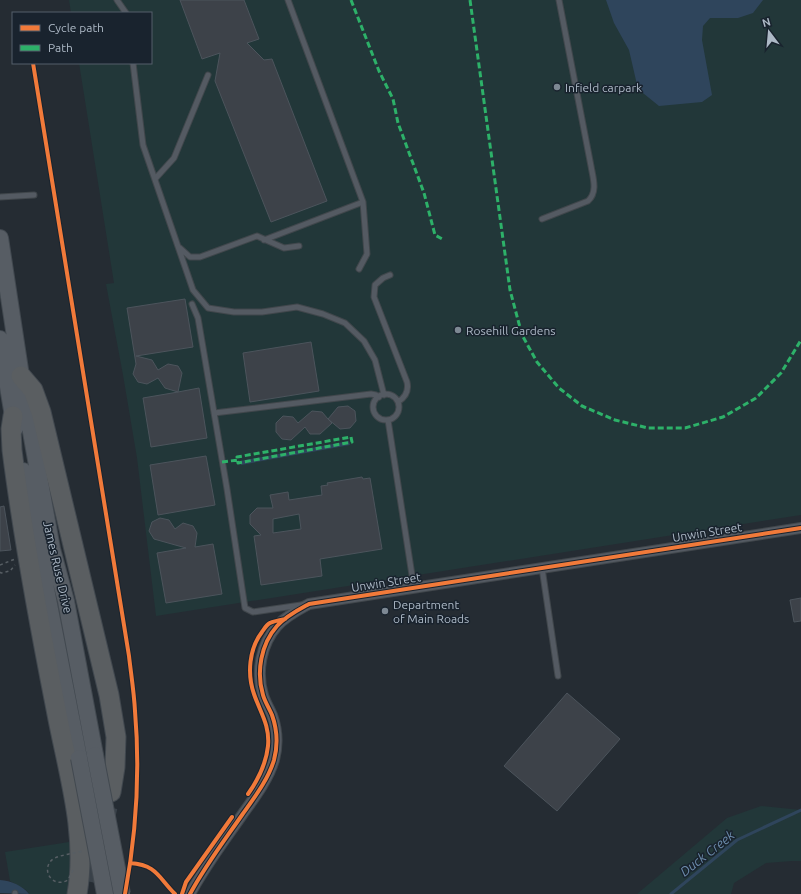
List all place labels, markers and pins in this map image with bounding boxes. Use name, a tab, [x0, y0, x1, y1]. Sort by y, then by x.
place label: Infield carpark	[565, 81, 642, 94]
marker: Infield carpark	[552, 82, 562, 92]
place label: Rosehill Gardens	[466, 324, 555, 337]
marker: Rosehill Gardens	[453, 325, 463, 335]
place label: Department of Main Roads	[393, 598, 469, 625]
marker: Department of Main Roads	[380, 606, 390, 616]

